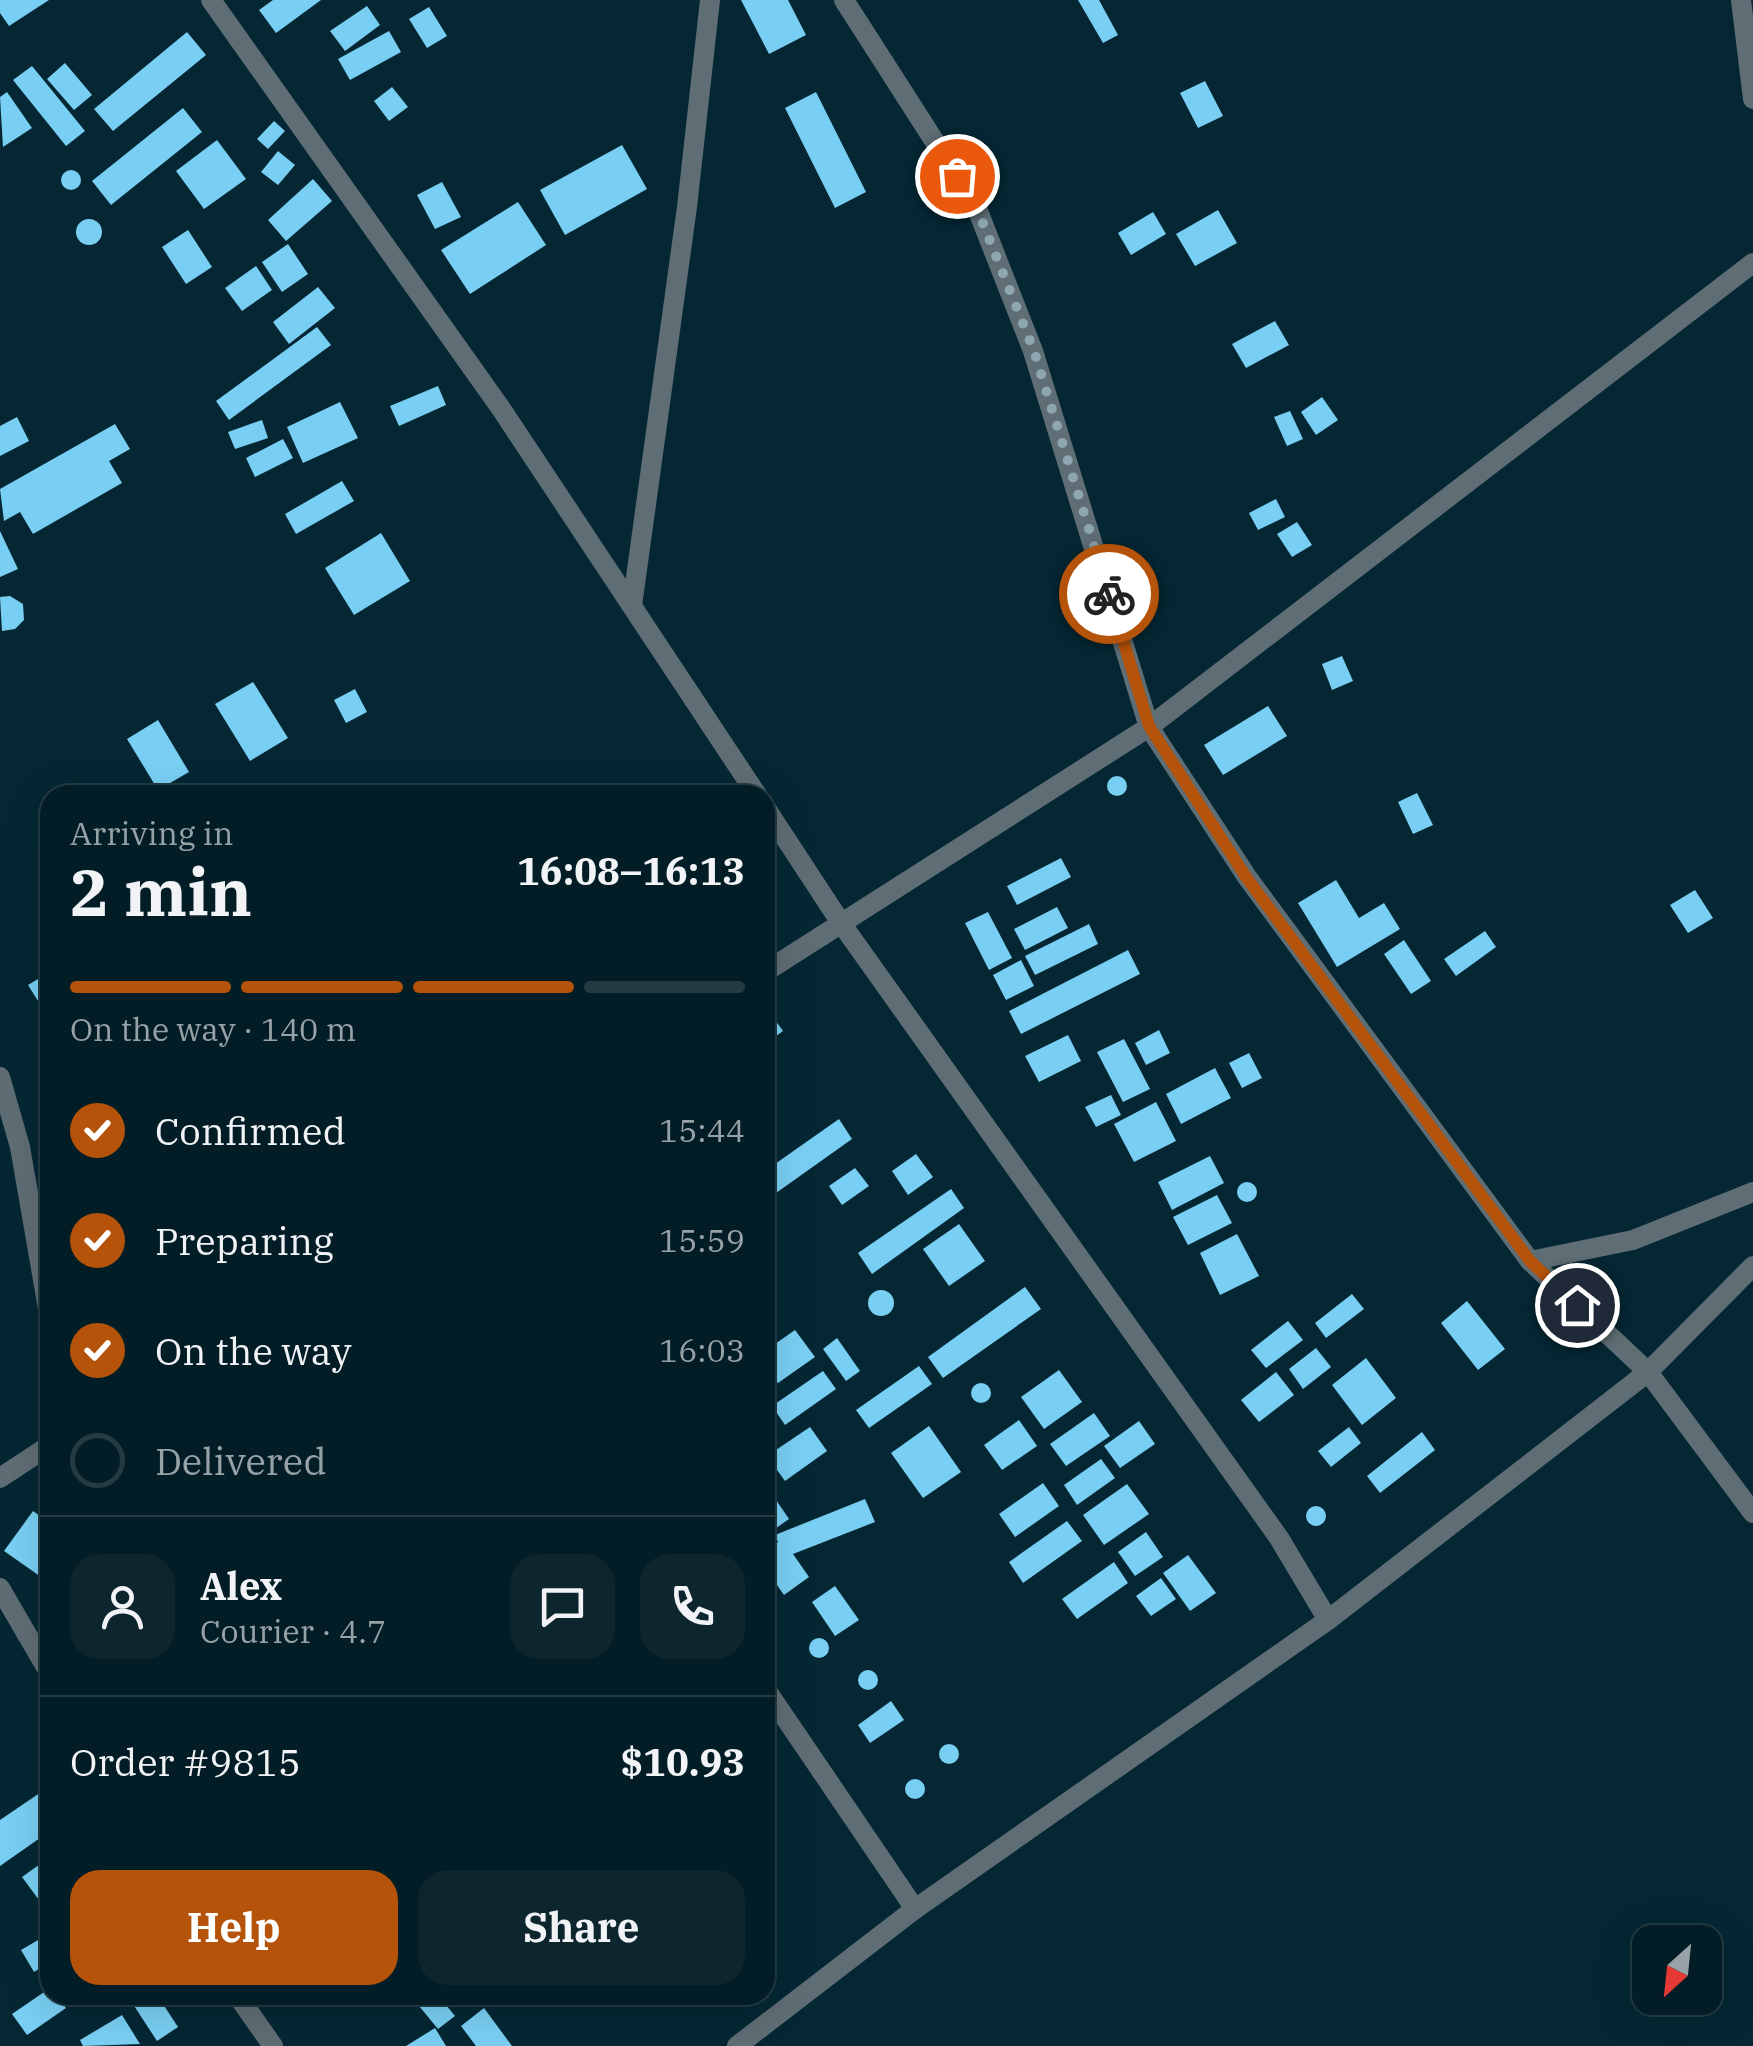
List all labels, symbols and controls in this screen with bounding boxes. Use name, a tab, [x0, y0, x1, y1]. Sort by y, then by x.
pin	[915, 134, 1000, 219]
icon: bag	[930, 149, 985, 204]
courier	[1059, 544, 1159, 644]
icon: bike	[1082, 567, 1137, 622]
text: Arriving in	[70, 812, 233, 854]
text: 16:08–16:13	[517, 846, 745, 895]
text: 2 min	[70, 849, 252, 934]
text: On the way · 140 m	[70, 1008, 356, 1050]
icon: check	[70, 1103, 125, 1158]
text: Confirmed	[155, 1106, 346, 1155]
text: 15:44	[659, 1109, 745, 1151]
icon: check	[70, 1213, 125, 1268]
text: Preparing	[155, 1216, 334, 1265]
text: 15:59	[659, 1219, 745, 1261]
pin	[1535, 1263, 1620, 1348]
icon: home	[1550, 1278, 1605, 1333]
icon: check	[70, 1323, 125, 1378]
text: On the way	[155, 1326, 352, 1375]
text: 16:03	[659, 1329, 745, 1371]
text: Delivered	[155, 1436, 327, 1485]
button: person	[70, 1554, 175, 1659]
button: chat	[510, 1554, 615, 1659]
button: phone	[640, 1554, 745, 1659]
text: Alex	[200, 1561, 282, 1610]
text: Courier · 4.7	[200, 1610, 386, 1652]
text: Order #9815	[70, 1737, 301, 1786]
text: $10.93	[620, 1737, 745, 1786]
button: Help	[70, 1870, 398, 1985]
button: Share	[418, 1870, 745, 1985]
north arrow	[1632, 1925, 1722, 2015]
map controls	[1632, 1925, 1722, 2015]

